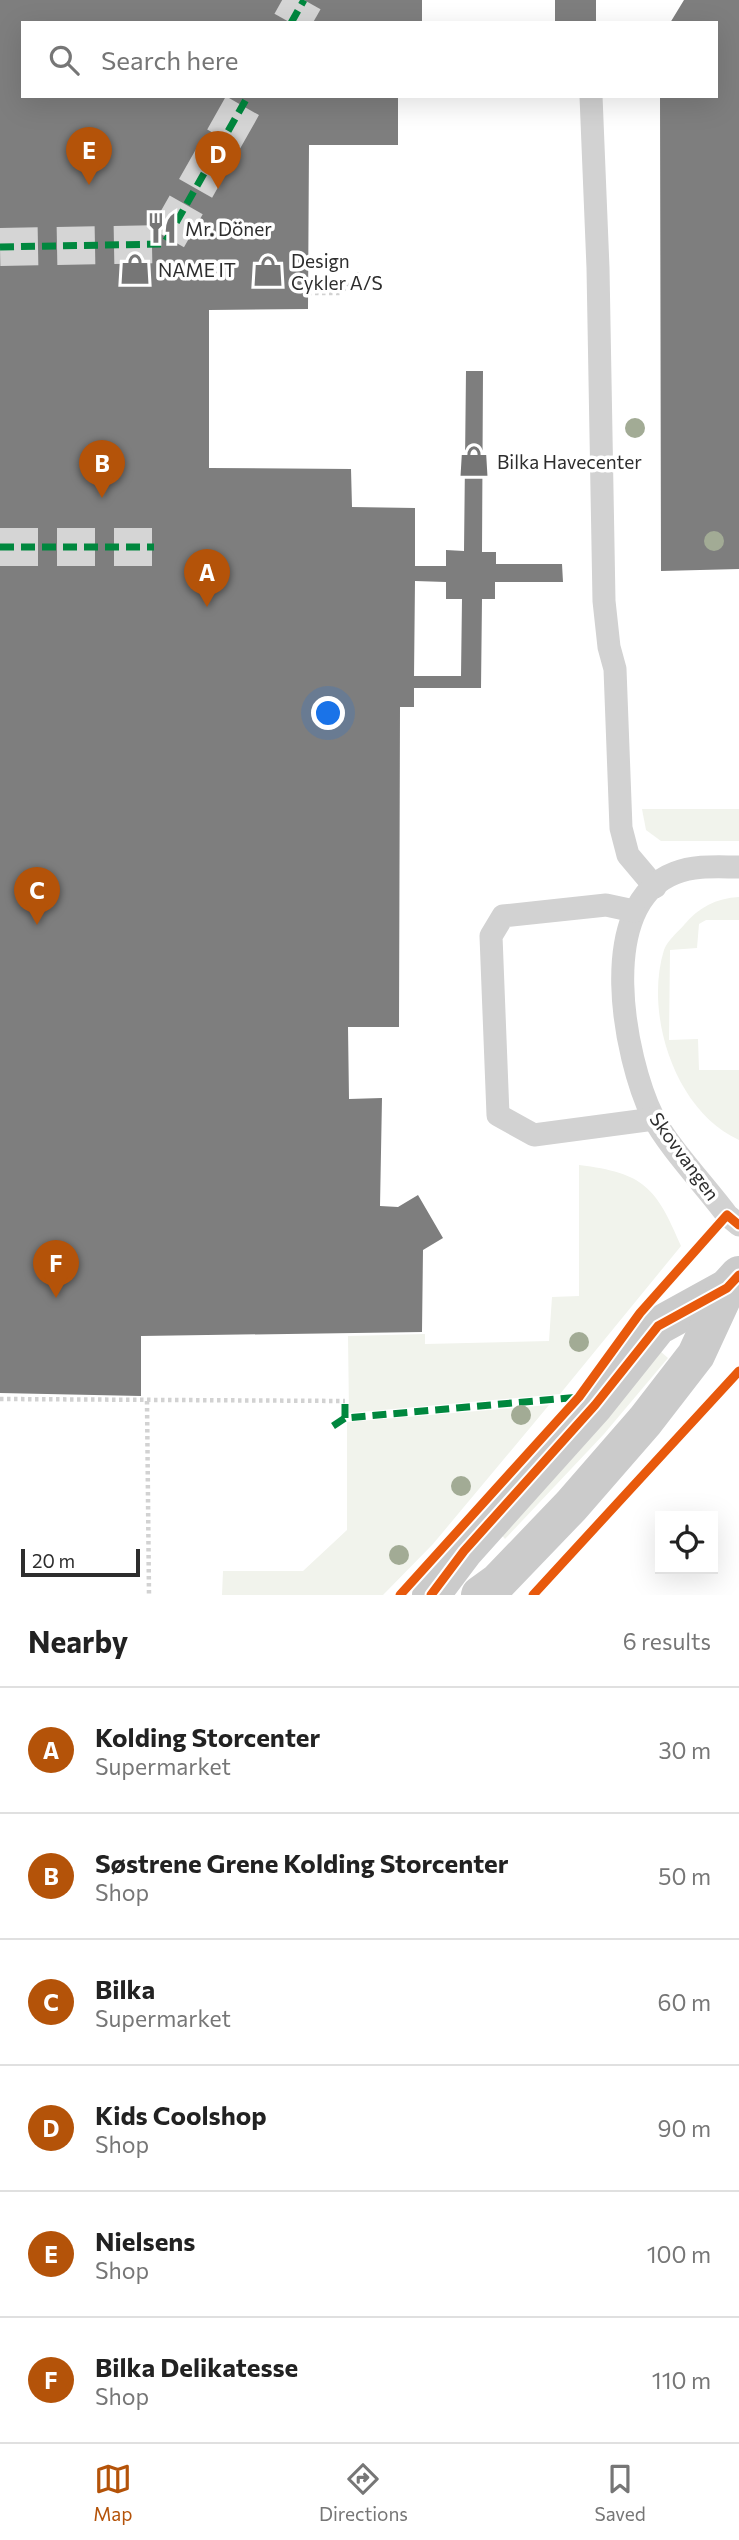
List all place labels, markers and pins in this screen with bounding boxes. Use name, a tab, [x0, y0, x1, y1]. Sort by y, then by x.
pin: E	[66, 127, 112, 185]
pin: D	[195, 131, 241, 189]
restaurant icon: Mr. Döner	[145, 211, 179, 245]
place label: Mr. Döner	[185, 217, 272, 240]
place label: Design Cykler A/S	[291, 249, 383, 294]
shop icon: NAME IT	[118, 252, 152, 286]
shop icon: Design Cykler A/S	[251, 254, 285, 288]
place label: NAME IT	[158, 258, 236, 281]
pin: B	[79, 440, 125, 498]
shop icon: Bilka Havecenter	[457, 444, 491, 478]
place label: Bilka Havecenter	[497, 450, 642, 473]
pin: A	[184, 549, 230, 607]
pin: C	[14, 867, 60, 925]
pin: F	[33, 1240, 79, 1298]

